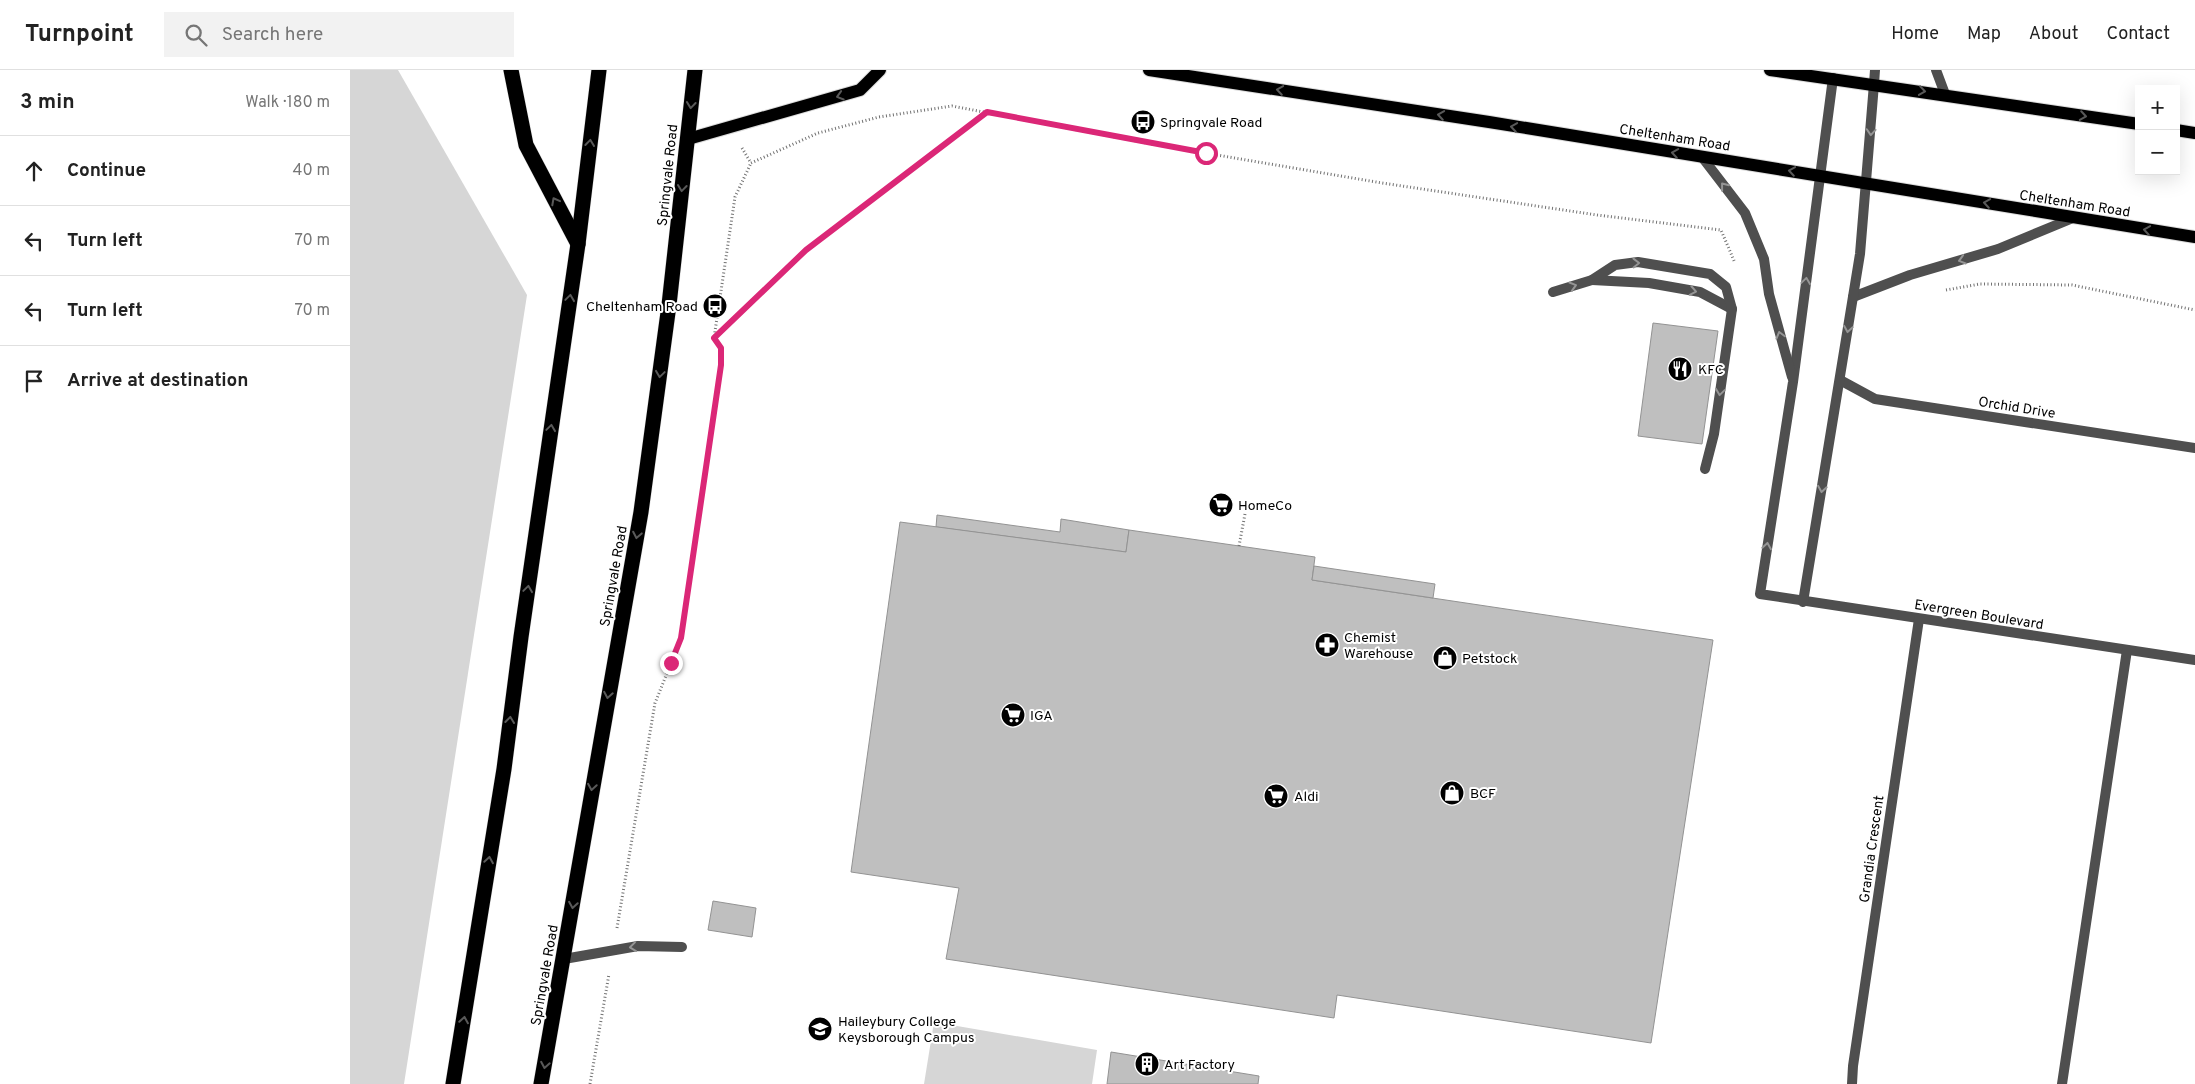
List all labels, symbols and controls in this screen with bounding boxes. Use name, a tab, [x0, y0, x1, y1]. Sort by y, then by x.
search box	[164, 12, 514, 57]
text: Turnpoint	[25, 20, 134, 50]
icon: search	[182, 21, 210, 49]
text: Search here	[222, 23, 323, 47]
text: Home	[1891, 23, 1939, 46]
text: Map	[1967, 23, 2001, 46]
text: About	[2029, 23, 2078, 46]
text: Contact	[2106, 23, 2170, 46]
one-way arrow	[1276, 85, 1284, 96]
map controls	[2135, 85, 2180, 175]
button: +	[2135, 85, 2180, 130]
one-way arrow	[1918, 86, 1927, 96]
text: 3 min	[20, 89, 75, 116]
one-way arrow	[837, 90, 845, 100]
text: Walk · 180 m	[245, 93, 330, 113]
one-way arrow	[686, 101, 697, 109]
bus stop icon: Springvale Road	[1130, 109, 1156, 135]
one-way arrow	[1436, 110, 1444, 121]
one-way arrow	[2079, 110, 2087, 120]
place label: Springvale Road	[1160, 115, 1262, 132]
street label: Cheltenham Road	[1618, 121, 1731, 156]
one-way arrow	[1510, 122, 1519, 132]
street label: Springvale Road	[655, 123, 682, 227]
one-way arrow	[1865, 129, 1876, 137]
button: −	[2135, 130, 2180, 175]
one-way arrow	[584, 139, 595, 147]
route start	[1195, 142, 1218, 165]
one-way arrow	[1670, 148, 1679, 158]
icon: ahead	[20, 157, 48, 185]
text: Continue	[67, 159, 146, 183]
text: 40 m	[292, 161, 330, 181]
one-way arrow	[1787, 167, 1796, 177]
one-way arrow	[1722, 183, 1730, 192]
one-way arrow	[677, 184, 688, 192]
street label: Cheltenham Road	[2018, 187, 2131, 222]
one-way arrow	[551, 197, 561, 206]
one-way arrow	[1982, 199, 1991, 209]
one-way arrow	[2143, 225, 2151, 235]
icon: left	[20, 227, 48, 255]
text: Turn left	[67, 229, 143, 253]
text: 70 m	[295, 231, 330, 251]
one-way arrow	[1958, 254, 1967, 264]
one-way arrow	[1633, 258, 1641, 268]
one-way arrow	[1800, 277, 1810, 285]
one-way arrow	[1568, 282, 1576, 292]
one-way arrow	[1688, 286, 1697, 296]
bus stop icon: Cheltenham Road	[702, 293, 728, 319]
one-way arrow	[564, 294, 575, 302]
icon: left	[20, 297, 48, 325]
text: Turn left	[67, 299, 143, 323]
place label: Cheltenham Road	[586, 299, 698, 316]
text: 70 m	[295, 301, 330, 321]
one-way arrow	[1844, 324, 1854, 333]
one-way arrow	[1776, 332, 1786, 340]
restaurant icon: KFC	[1667, 356, 1693, 382]
place label: KFC	[1698, 362, 1724, 379]
icon: arrive	[20, 367, 48, 395]
text: Arrive at destination	[67, 369, 248, 393]
one-way arrow	[655, 369, 665, 378]
one-way arrow	[1715, 388, 1726, 396]
street label: Orchid Drive	[1977, 394, 2057, 423]
one-way arrow	[545, 424, 556, 432]
one-way arrow	[1818, 485, 1828, 493]
supermarket icon: HomeCo	[1208, 492, 1234, 518]
place label: HomeCo	[1238, 498, 1292, 515]
street label: Springvale Road	[597, 524, 632, 628]
one-way arrow	[632, 530, 642, 539]
one-way arrow	[1762, 541, 1772, 550]
one-way arrow	[522, 584, 532, 593]
street label: Evergreen Boulevard	[1913, 597, 2045, 634]
place label: Chemist Warehouse	[1344, 630, 1413, 663]
pharmacy icon: Chemist Warehouse	[1314, 632, 1340, 658]
shop icon: Petstock	[1432, 645, 1458, 671]
place label: Petstock	[1462, 651, 1517, 668]
route end	[660, 652, 683, 675]
one-way arrow	[604, 690, 614, 699]
supermarket icon: IGA	[1000, 702, 1026, 728]
place label: IGA	[1030, 708, 1053, 725]
one-way arrow	[504, 716, 515, 724]
shop icon: BCF	[1439, 780, 1465, 806]
one-way arrow	[588, 782, 598, 791]
supermarket icon: Aldi	[1263, 783, 1289, 809]
place label: BCF	[1470, 786, 1496, 803]
place label: Aldi	[1294, 789, 1319, 806]
street label: Grandia Crescent	[1857, 794, 1888, 904]
one-way arrow	[484, 856, 494, 864]
one-way arrow	[568, 901, 578, 910]
street label: Springvale Road	[528, 923, 563, 1027]
one-way arrow	[629, 941, 637, 952]
place label: Haileybury College Keysborough Campus	[838, 1014, 974, 1047]
one-way arrow	[458, 1016, 468, 1025]
school or university icon: Haileybury College Keysborough Campus	[807, 1016, 833, 1042]
building icon: Art Factory	[1134, 1051, 1160, 1077]
place label: Art Factory	[1164, 1057, 1235, 1074]
one-way arrow	[540, 1061, 550, 1070]

